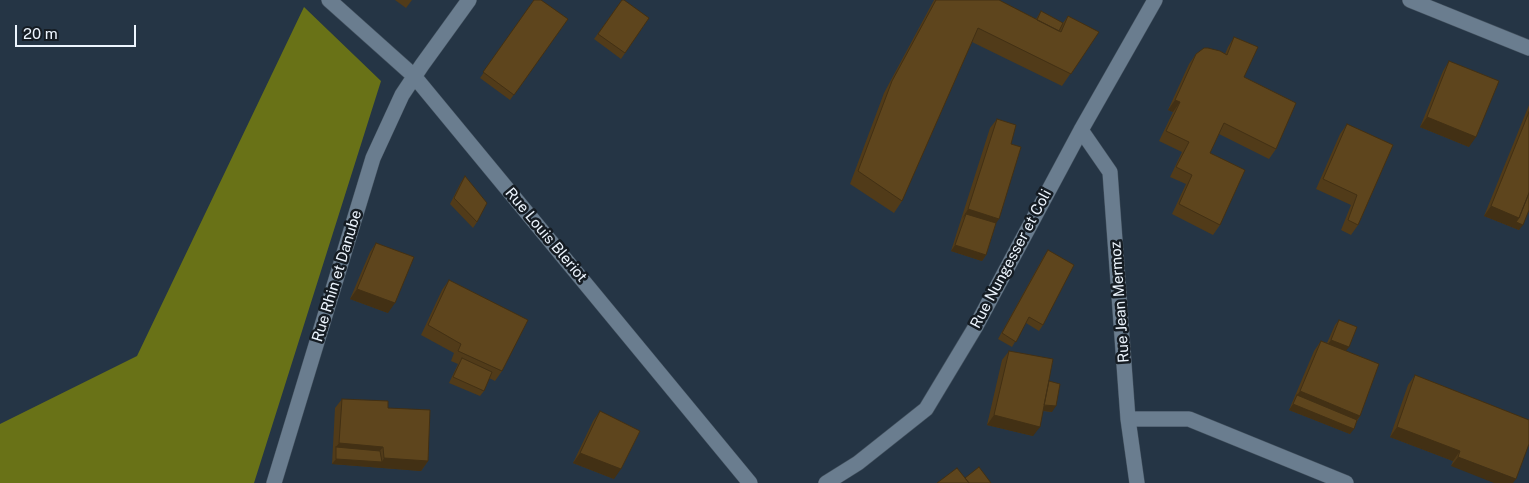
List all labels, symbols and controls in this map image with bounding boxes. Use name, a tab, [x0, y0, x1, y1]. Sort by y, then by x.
scale bar	[18, 15, 139, 47]
text: 20 m	[23, 25, 58, 42]
street label: Rue Louis Bleriot	[501, 184, 591, 286]
street label: Rue Nungesser et Coli	[967, 186, 1055, 332]
street label: Rue Rhin et Danube	[308, 208, 366, 344]
street label: Rue Jean Mermoz	[1107, 241, 1133, 363]

